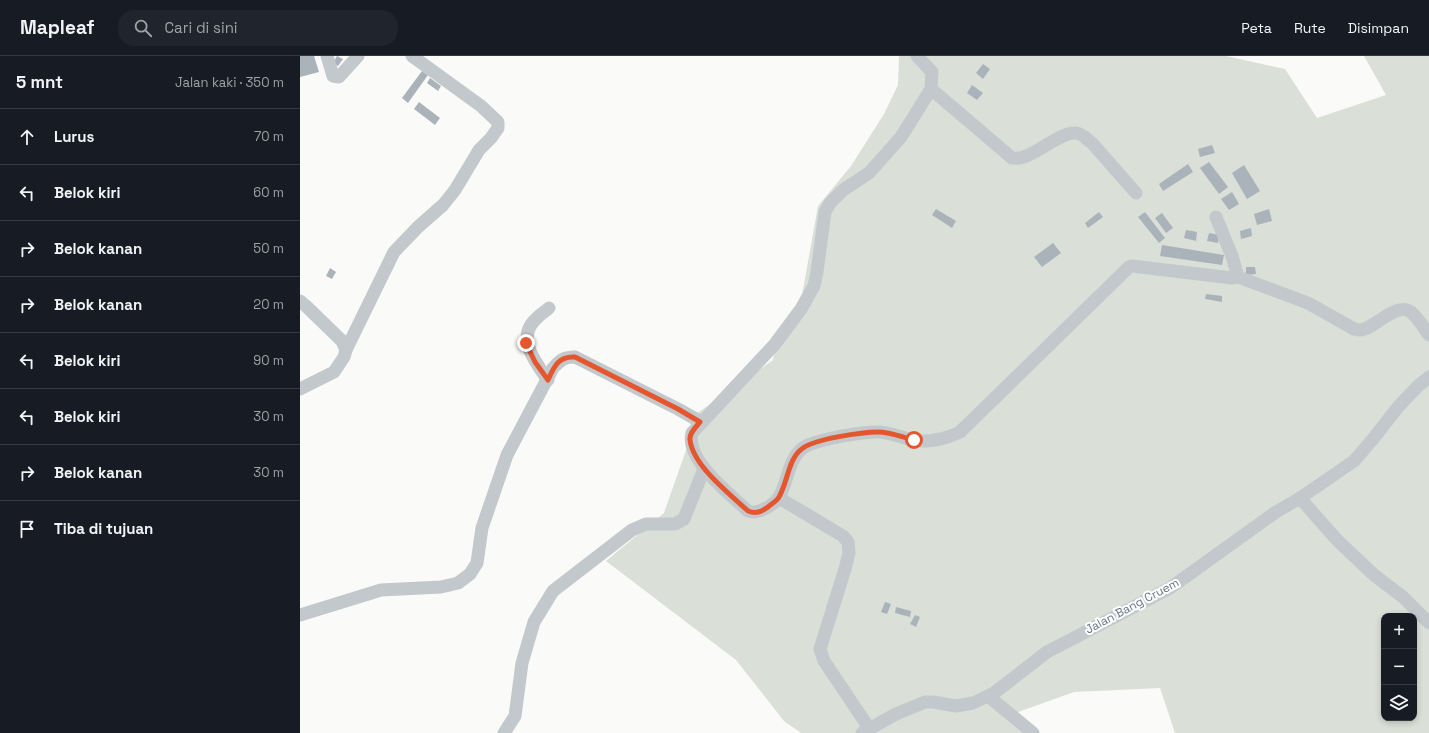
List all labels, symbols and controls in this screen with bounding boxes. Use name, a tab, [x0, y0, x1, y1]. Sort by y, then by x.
search box	[118, 10, 398, 46]
text: Mapleaf	[20, 15, 94, 40]
icon: search	[132, 17, 154, 39]
text: Cari di sini	[164, 18, 238, 37]
text: Peta	[1241, 19, 1272, 37]
text: Rute	[1294, 19, 1326, 37]
text: Disimpan	[1348, 19, 1409, 37]
text: 5 mnt	[16, 71, 63, 93]
text: Jalan kaki · 350 m	[175, 74, 284, 91]
icon: ahead	[16, 126, 38, 148]
text: Lurus	[54, 127, 94, 146]
text: 70 m	[254, 128, 284, 145]
icon: left	[16, 182, 38, 204]
text: Belok kiri	[54, 183, 120, 202]
text: 60 m	[253, 184, 284, 201]
icon: right	[16, 238, 38, 260]
text: Belok kanan	[54, 239, 142, 258]
text: 50 m	[253, 240, 284, 257]
icon: right	[16, 294, 38, 316]
text: Belok kanan	[54, 295, 142, 314]
text: 20 m	[253, 296, 284, 313]
route end	[517, 334, 535, 352]
icon: left	[16, 350, 38, 372]
text: Belok kiri	[54, 351, 120, 370]
text: 90 m	[253, 352, 284, 369]
icon: left	[16, 406, 38, 428]
text: Belok kiri	[54, 407, 120, 426]
text: 30 m	[253, 408, 284, 425]
route start	[905, 431, 923, 449]
icon: right	[16, 462, 38, 484]
text: Belok kanan	[54, 463, 142, 482]
text: 30 m	[253, 464, 284, 481]
icon: arrive	[16, 518, 38, 540]
text: Tiba di tujuan	[54, 519, 153, 538]
street label: Jalan Bang Cruem	[1082, 575, 1182, 637]
map controls	[1381, 613, 1417, 721]
button: +	[1381, 613, 1417, 649]
button: −	[1381, 649, 1417, 685]
button: layers	[1381, 685, 1417, 721]

